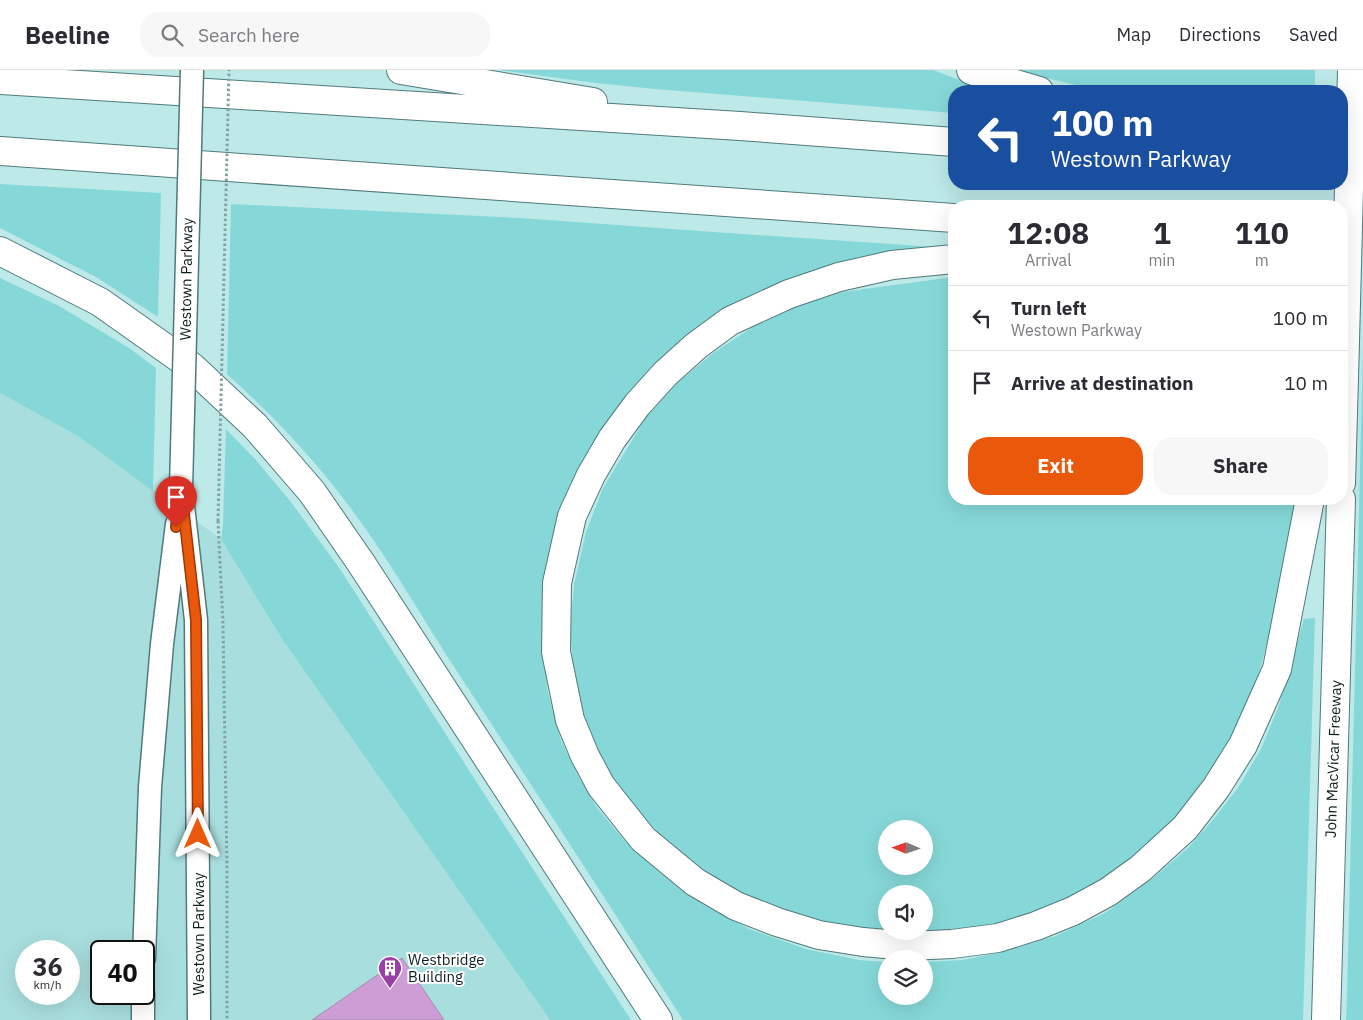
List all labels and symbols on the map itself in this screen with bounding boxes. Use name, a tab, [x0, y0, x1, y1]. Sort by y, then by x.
street label: Westown Parkway	[175, 217, 197, 341]
pin	[155, 476, 197, 527]
street label: John MacVicar Freeway	[1321, 679, 1345, 838]
position arrow	[171, 807, 223, 859]
north arrow	[878, 820, 932, 875]
street label: Westown Parkway	[189, 872, 208, 995]
speed limit sign: 40	[90, 940, 155, 1005]
place label: Westbridge Building	[408, 950, 485, 986]
building icon: Westbridge Building	[377, 955, 403, 989]

